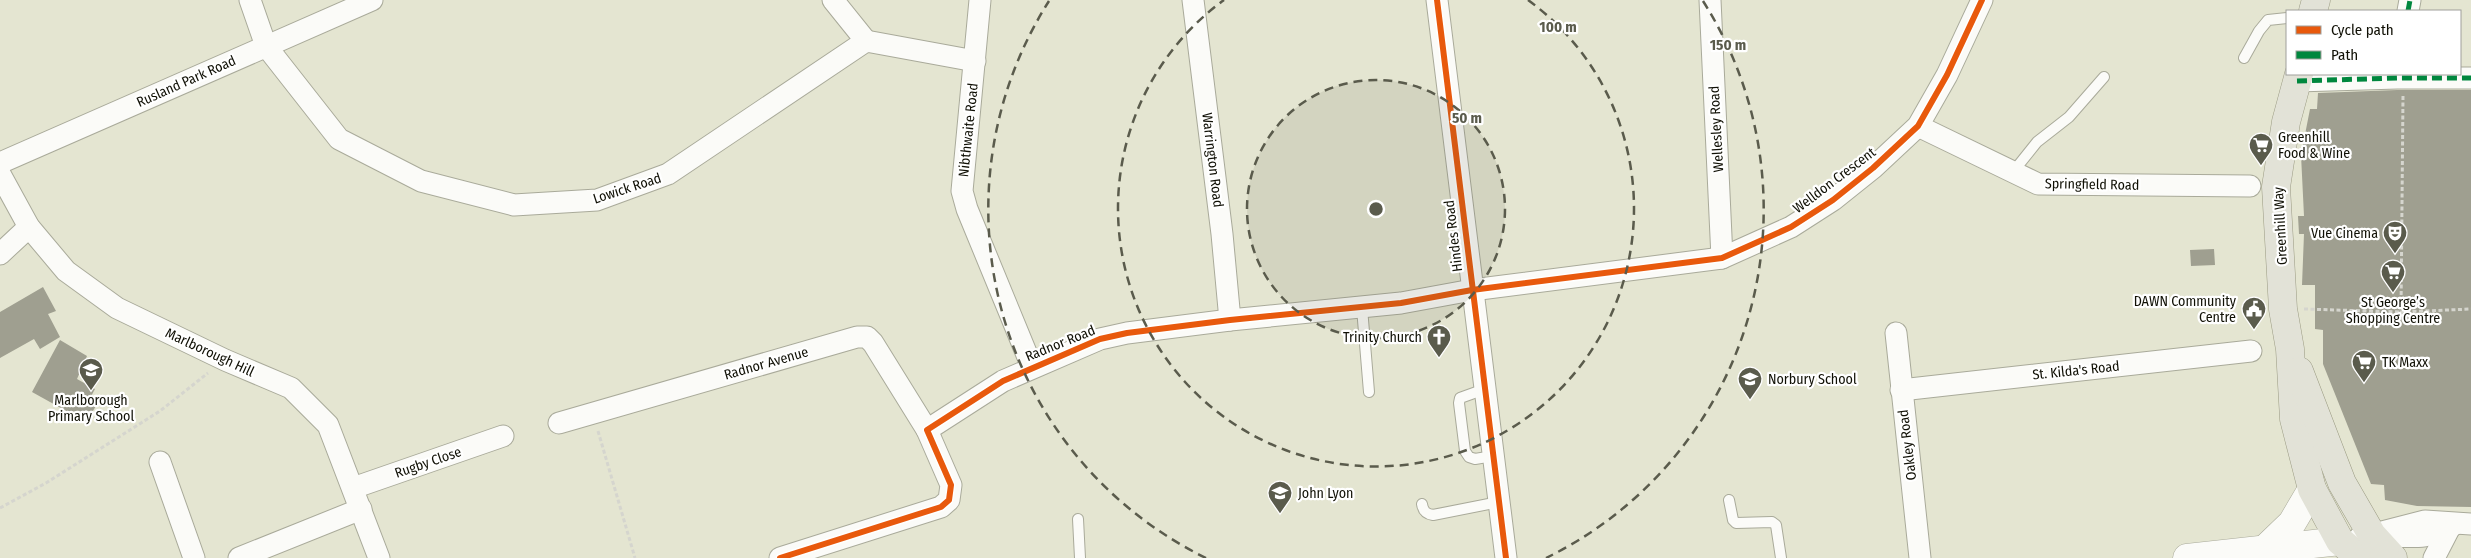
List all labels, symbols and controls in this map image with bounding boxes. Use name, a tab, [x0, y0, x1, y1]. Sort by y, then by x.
legend	[2286, 10, 2461, 75]
text: 100 m	[1539, 18, 1577, 36]
text: Cycle path	[2331, 21, 2394, 39]
text: 150 m	[1710, 36, 1746, 54]
text: Path	[2331, 46, 2358, 64]
street label: Rusland Park Road	[134, 52, 238, 111]
street label: Nibthwaite Road	[955, 82, 982, 178]
street label: Wellesley Road	[1706, 85, 1727, 173]
text: 50 m	[1452, 109, 1482, 127]
street label: Warrington Road	[1198, 112, 1227, 209]
place label: Greenhill Food & Wine	[2278, 129, 2350, 162]
supermarket icon: Greenhill Food & Wine	[2248, 132, 2274, 166]
street label: Welldon Crescent	[1790, 144, 1879, 217]
street label: Lowick Road	[591, 169, 663, 207]
street label: Springfield Road	[2045, 175, 2139, 194]
street label: Greenhill Way	[2270, 186, 2291, 266]
street label: Hindes Road	[1441, 199, 1466, 273]
centre of rings	[1367, 200, 1385, 218]
theatre icon: Vue Cinema	[2382, 220, 2408, 254]
place label: Vue Cinema	[2311, 225, 2378, 242]
supermarket icon: St George’s Shopping Centre	[2380, 259, 2406, 293]
place label: DAWN Community Centre	[2134, 293, 2237, 326]
place label: St George’s Shopping Centre	[2346, 294, 2440, 327]
public building icon: DAWN Community Centre	[2241, 296, 2267, 330]
street label: Radnor Road	[1023, 322, 1098, 365]
street label: Marlborough Hill	[163, 324, 257, 381]
church icon: Trinity Church	[1426, 324, 1452, 358]
place label: Trinity Church	[1343, 329, 1422, 346]
street label: Radnor Avenue	[722, 343, 810, 384]
supermarket icon: TK Maxx	[2351, 349, 2377, 383]
place label: TK Maxx	[2382, 354, 2429, 371]
school or university icon: Marlborough Primary School	[78, 357, 104, 391]
street label: St. Kilda's Road	[2032, 357, 2121, 384]
school or university icon: Norbury School	[1737, 366, 1763, 400]
place label: Norbury School	[1768, 371, 1857, 388]
place label: Marlborough Primary School	[48, 392, 134, 425]
street label: Oakley Road	[1895, 409, 1920, 481]
street label: Rugby Close	[393, 443, 464, 482]
school or university icon: John Lyon	[1267, 480, 1293, 514]
place label: John Lyon	[1298, 485, 1353, 502]

